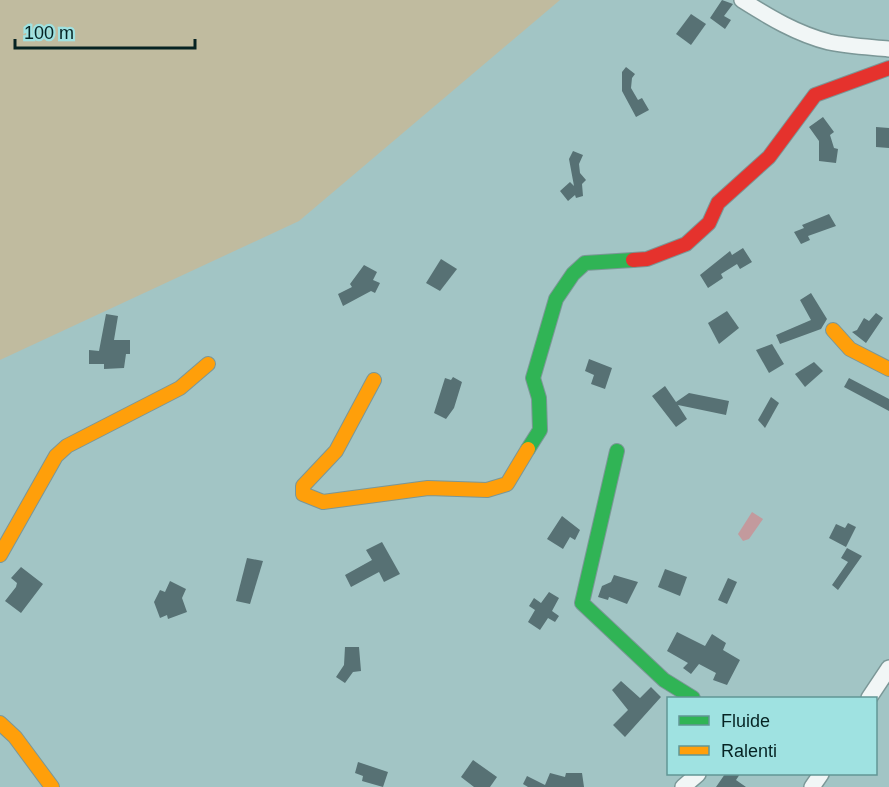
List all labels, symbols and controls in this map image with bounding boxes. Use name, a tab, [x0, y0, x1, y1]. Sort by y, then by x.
scale bar	[15, 12, 195, 50]
text: 100 m	[24, 23, 74, 43]
legend	[667, 697, 877, 775]
text: Fluide	[721, 711, 770, 731]
text: Ralenti	[721, 741, 777, 761]

